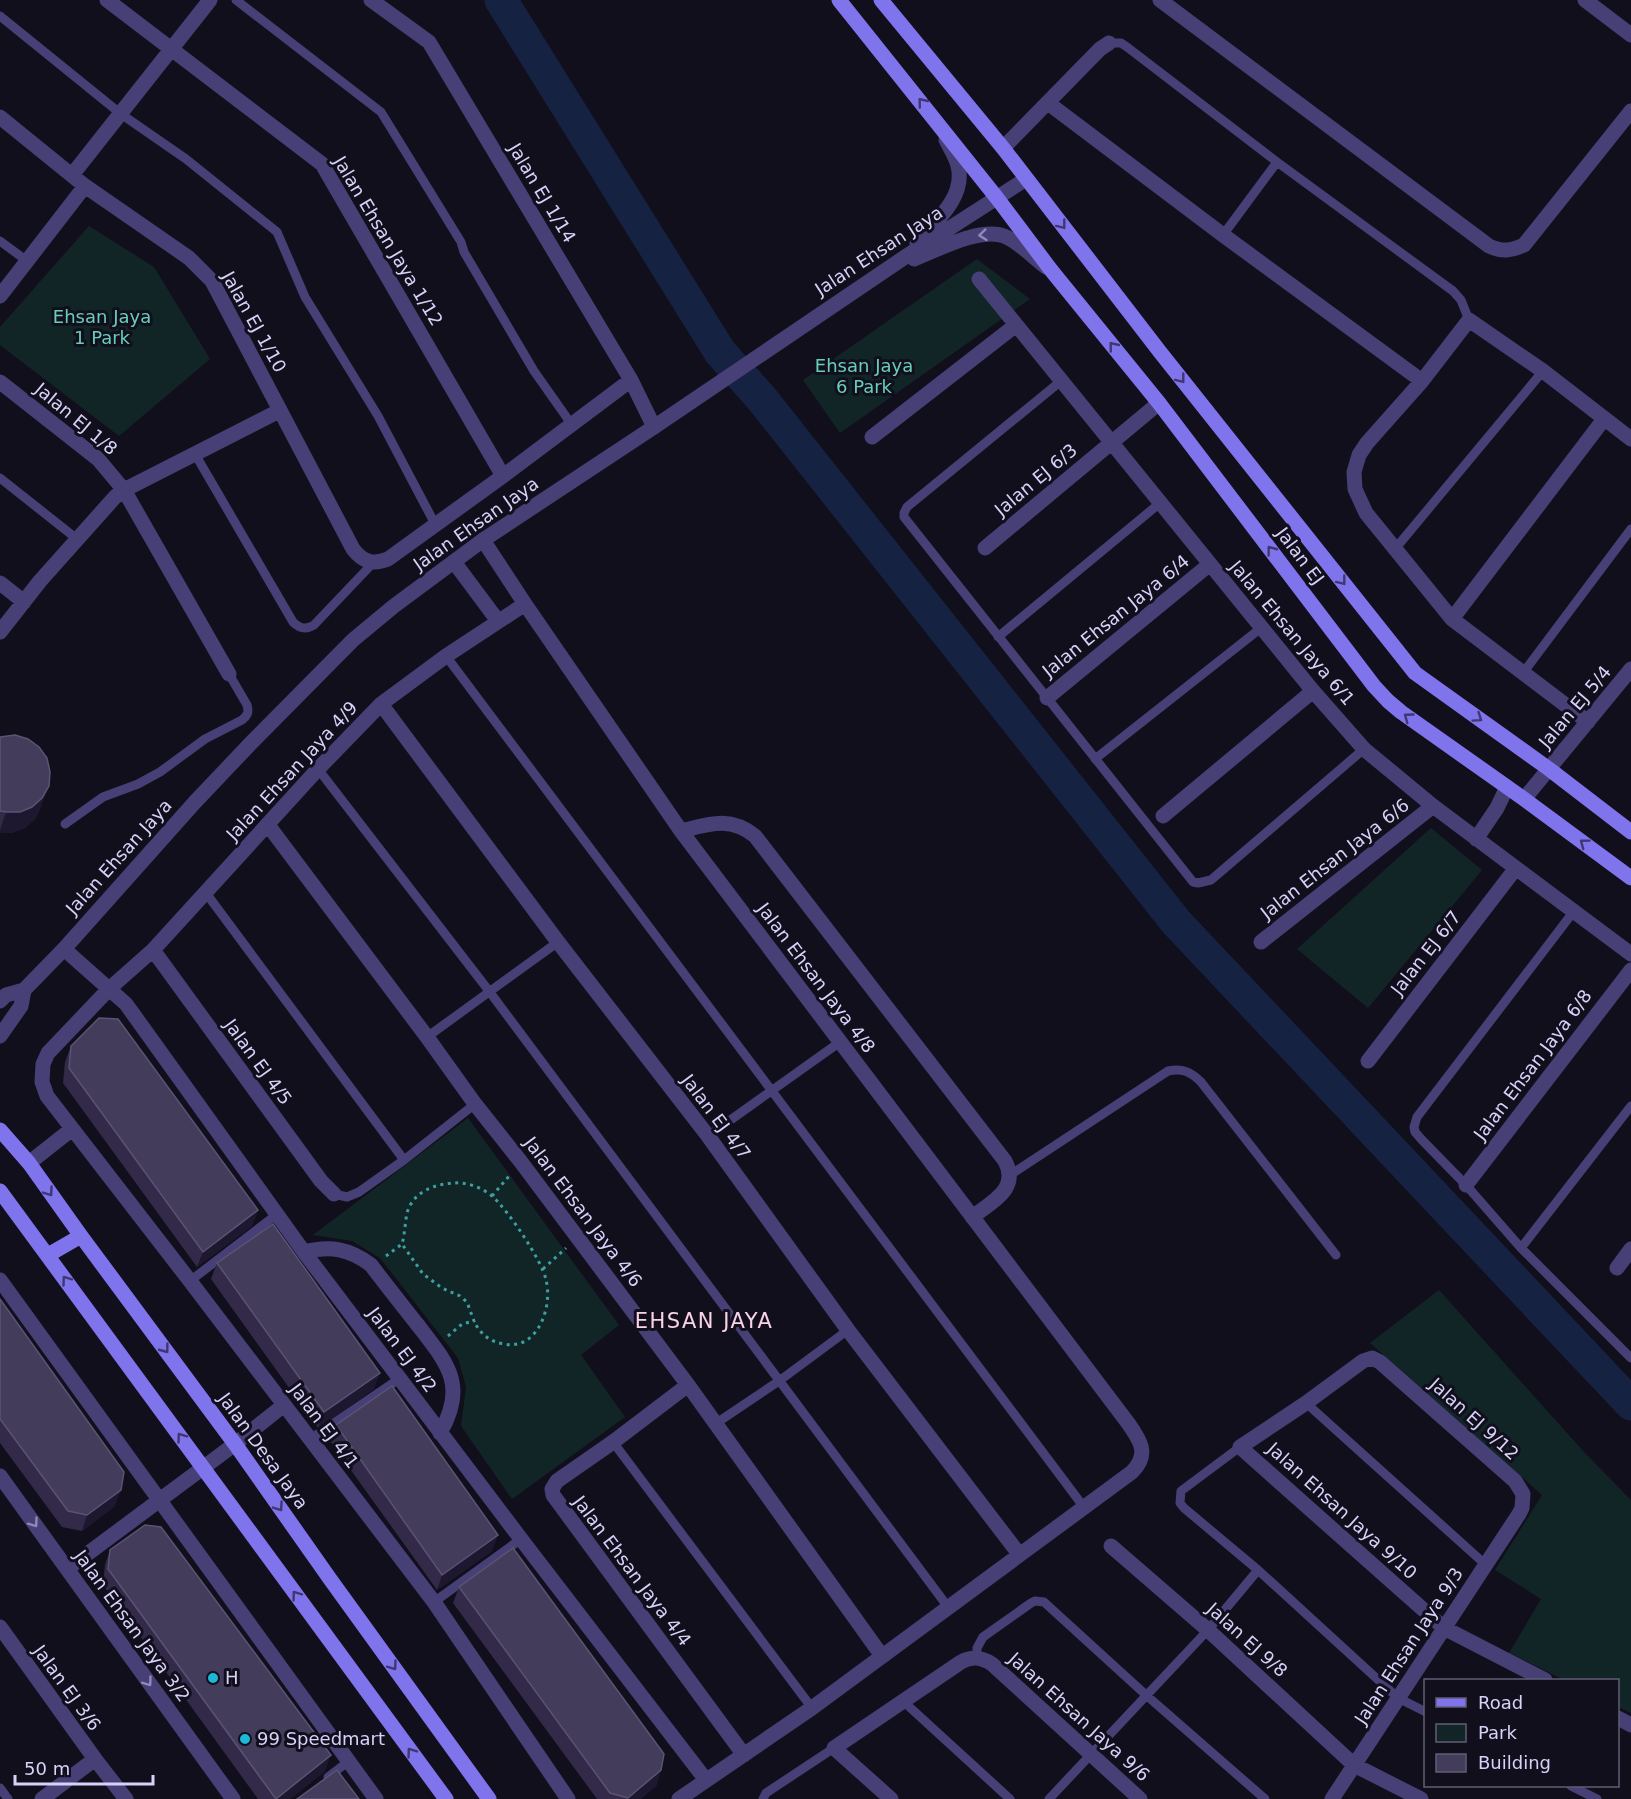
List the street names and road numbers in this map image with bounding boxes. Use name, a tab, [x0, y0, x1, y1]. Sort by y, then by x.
street label: Jalan EJ 1/14	[504, 138, 580, 246]
street label: Jalan Ehsan Jaya 1/12	[329, 151, 447, 329]
street label: Jalan Ehsan Jaya	[810, 202, 946, 300]
street label: Jalan EJ 1/10	[218, 267, 291, 376]
street label: Jalan EJ 1/8	[30, 378, 122, 459]
street label: Jalan EJ 6/3	[990, 439, 1081, 521]
street label: Jalan Ehsan Jaya	[408, 473, 542, 575]
street label: Jalan EJ	[1271, 522, 1329, 588]
street label: Jalan Ehsan Jaya 6/4	[1037, 550, 1193, 682]
street label: Jalan Ehsan Jaya 6/1	[1225, 555, 1359, 709]
street label: Jalan EJ 5/4	[1534, 661, 1615, 753]
street label: Jalan Ehsan Jaya 4/9	[221, 697, 362, 845]
street label: Jalan Ehsan Jaya 6/6	[1256, 794, 1413, 924]
street label: Jalan Ehsan Jaya	[61, 795, 176, 919]
street label: Jalan Ehsan Jaya 4/8	[752, 898, 880, 1057]
street label: Jalan EJ 6/7	[1386, 906, 1465, 1000]
street label: Jalan Ehsan Jaya 6/8	[1469, 985, 1596, 1145]
street label: Jalan EJ 4/5	[220, 1014, 297, 1109]
street label: Jalan EJ 4/7	[677, 1069, 755, 1163]
street label: Jalan Ehsan Jaya 4/6	[519, 1132, 647, 1291]
street label: Jalan EJ 4/2	[363, 1302, 441, 1396]
street label: Jalan EJ 9/12	[1425, 1373, 1523, 1464]
street label: Jalan EJ 4/1	[285, 1378, 363, 1472]
street label: Jalan Desa Jaya	[214, 1388, 313, 1513]
street label: Jalan Ehsan Jaya 9/10	[1262, 1437, 1421, 1583]
street label: Jalan Ehsan Jaya 4/4	[568, 1491, 696, 1650]
street label: Jalan Ehsan Jaya 3/2	[70, 1545, 195, 1706]
street label: Jalan Ehsan Jaya 9/3	[1350, 1563, 1467, 1729]
street label: Jalan EJ 9/8	[1202, 1597, 1292, 1681]
street label: Jalan EJ 3/6	[29, 1640, 106, 1735]
street label: Jalan Ehsan Jaya 9/6	[1004, 1647, 1154, 1786]

